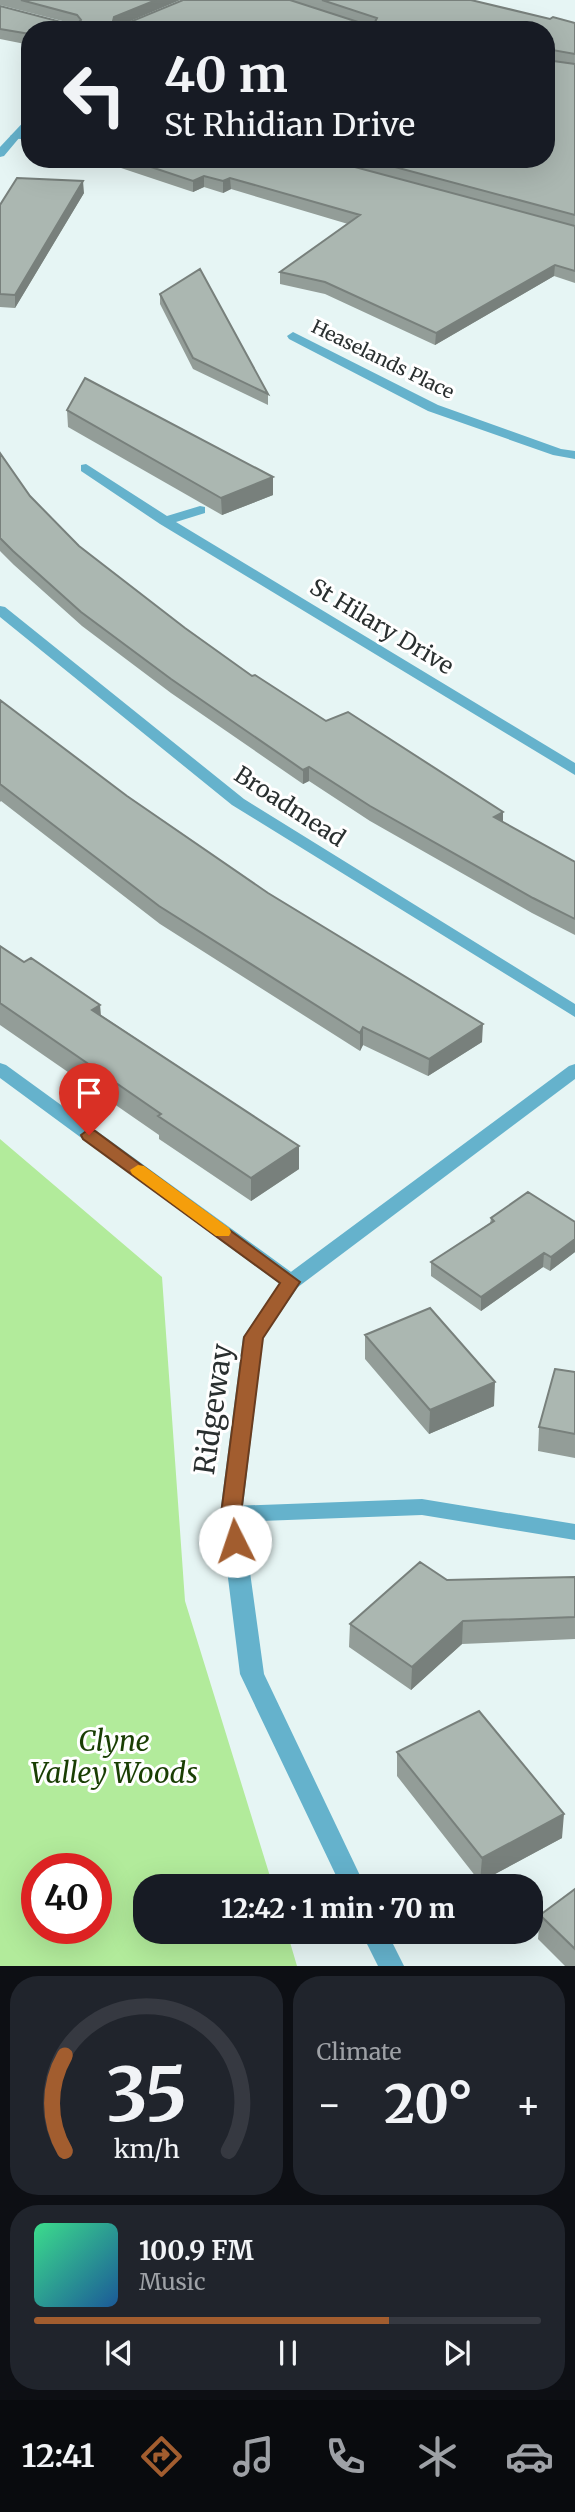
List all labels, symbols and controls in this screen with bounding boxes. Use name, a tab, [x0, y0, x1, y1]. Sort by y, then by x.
text: 40 m	[164, 44, 288, 105]
icon: left	[49, 49, 140, 140]
text: St Rhidian Drive	[164, 105, 415, 145]
street label: Heaselands Place	[308, 314, 458, 404]
street label: St Hilary Drive	[305, 572, 459, 680]
street label: Broadmead	[229, 759, 351, 853]
pin	[59, 1063, 119, 1135]
icon: arrive	[70, 1074, 108, 1112]
street label: Ridgeway	[186, 1341, 240, 1476]
position arrow	[198, 1504, 272, 1578]
park label: Clyne Valley Woods	[30, 1723, 198, 1791]
speed limit sign: 40	[21, 1853, 112, 1944]
text: 12:42 · 1 min · 70 m	[221, 1892, 455, 1925]
text: Climate	[317, 2037, 402, 2066]
text: 35	[106, 2050, 187, 2142]
text: 20°	[384, 2072, 473, 2137]
text: −	[317, 2081, 342, 2128]
text: +	[516, 2081, 541, 2128]
text: km/h	[113, 2133, 179, 2165]
text: 100.9 FM	[139, 2234, 254, 2267]
text: Music	[139, 2267, 206, 2296]
icon: previous	[100, 2334, 138, 2372]
icon: pause	[269, 2334, 307, 2372]
icon: next	[438, 2334, 476, 2372]
icon: directions	[137, 2432, 186, 2481]
icon: music	[229, 2432, 278, 2481]
icon: phone	[321, 2432, 370, 2481]
icon: climate	[413, 2432, 462, 2481]
icon: car	[505, 2432, 554, 2481]
text: 12:41	[21, 2436, 95, 2476]

